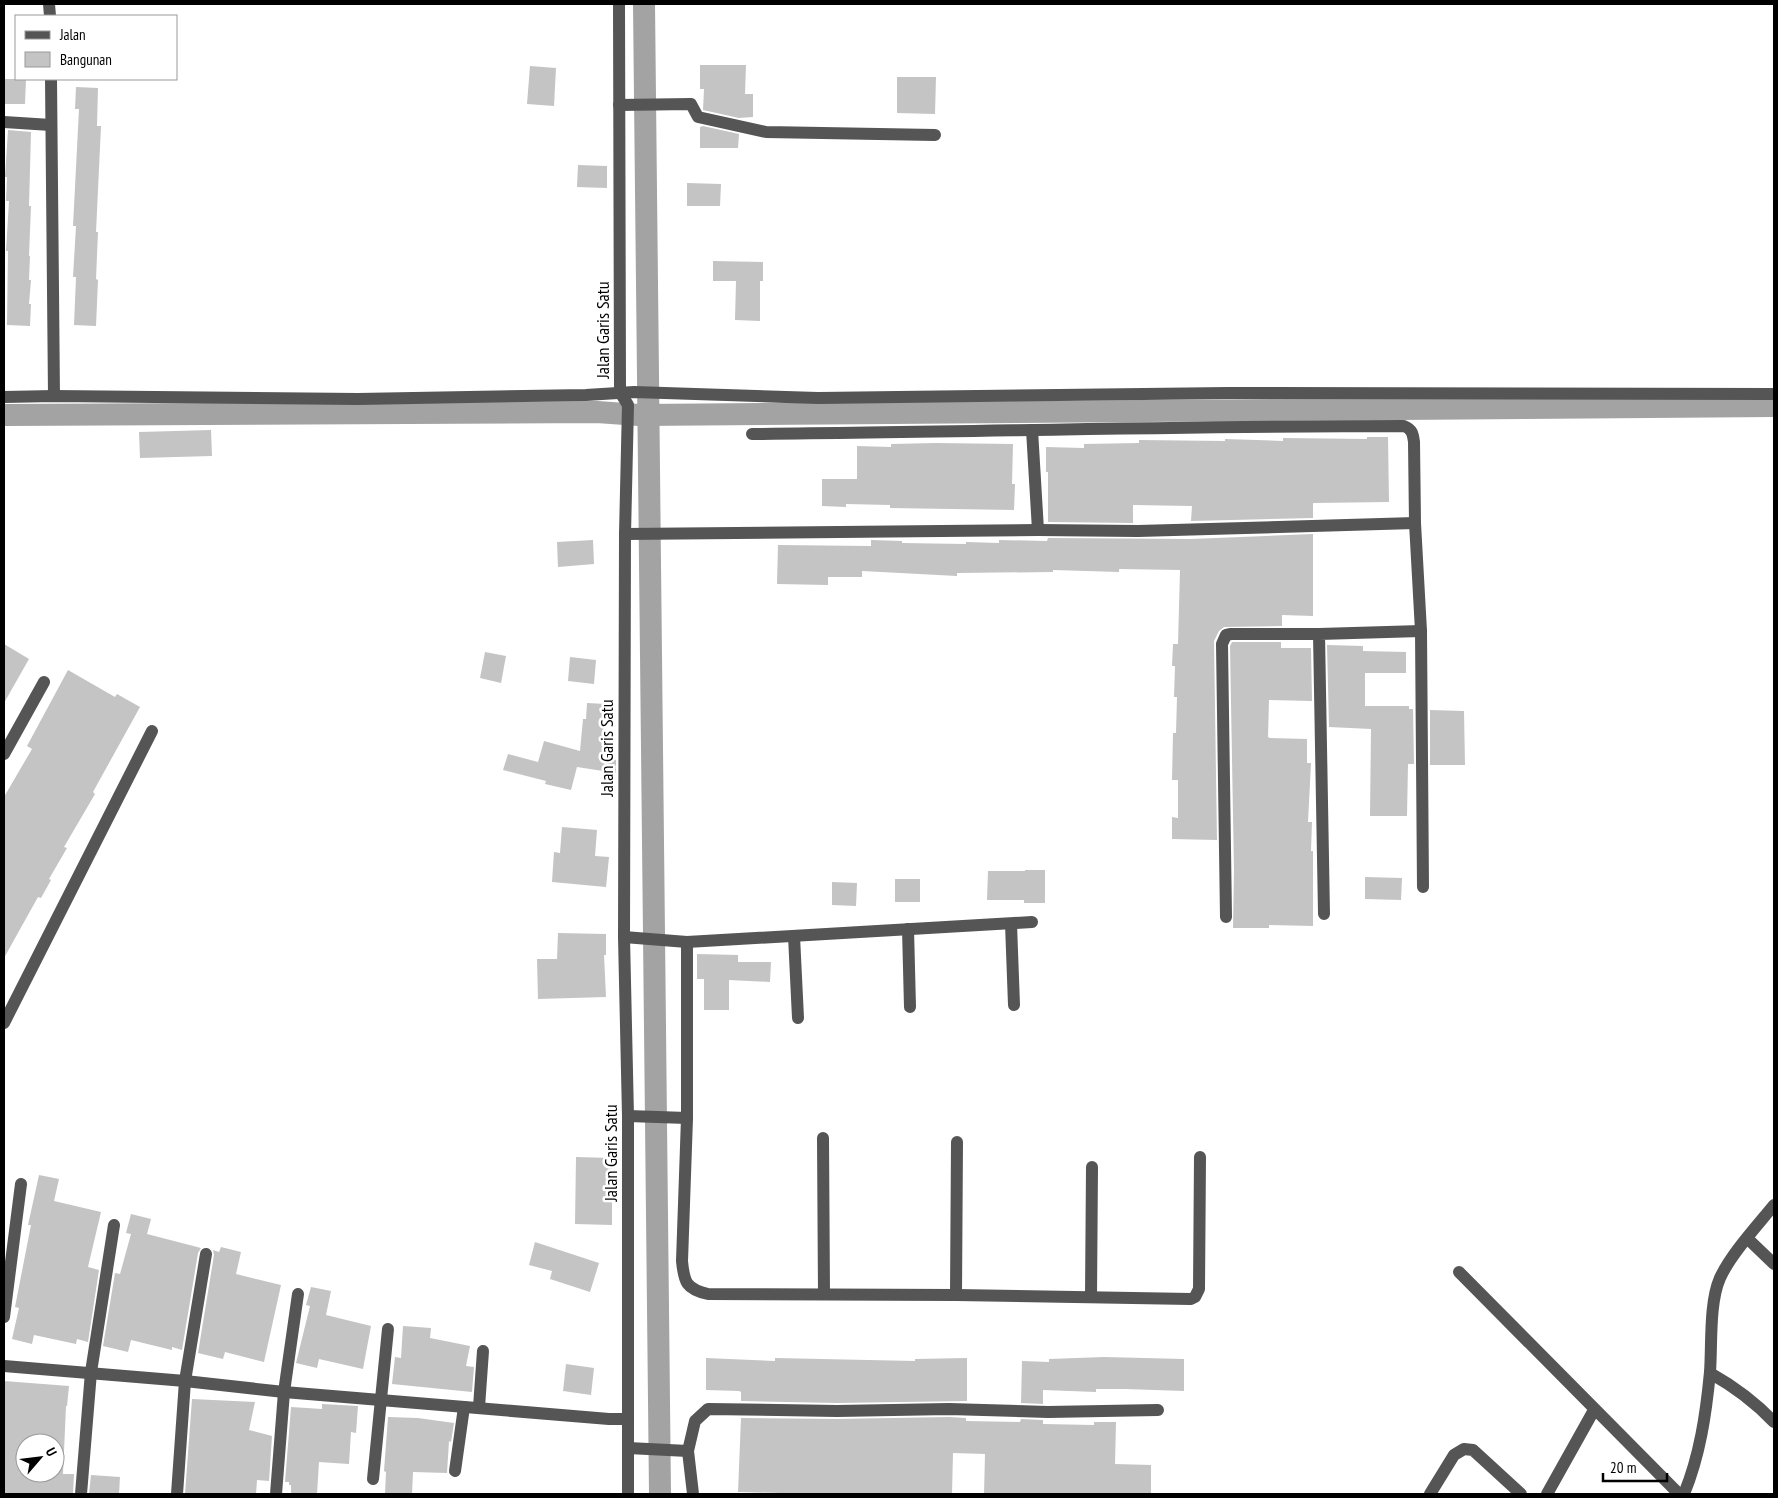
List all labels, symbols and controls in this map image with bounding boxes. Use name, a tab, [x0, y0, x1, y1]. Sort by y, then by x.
legend	[15, 15, 178, 80]
text: Jalan	[59, 25, 86, 44]
text: Bangunan	[60, 50, 112, 69]
street label: Jalan Garis Satu	[591, 281, 614, 380]
street label: Jalan Garis Satu	[595, 699, 618, 798]
street label: Jalan Garis Satu	[599, 1104, 622, 1203]
north arrow	[15, 1433, 65, 1483]
text: U	[42, 1444, 61, 1459]
scale bar	[1603, 1450, 1667, 1482]
text: 20 m	[1610, 1458, 1636, 1477]

